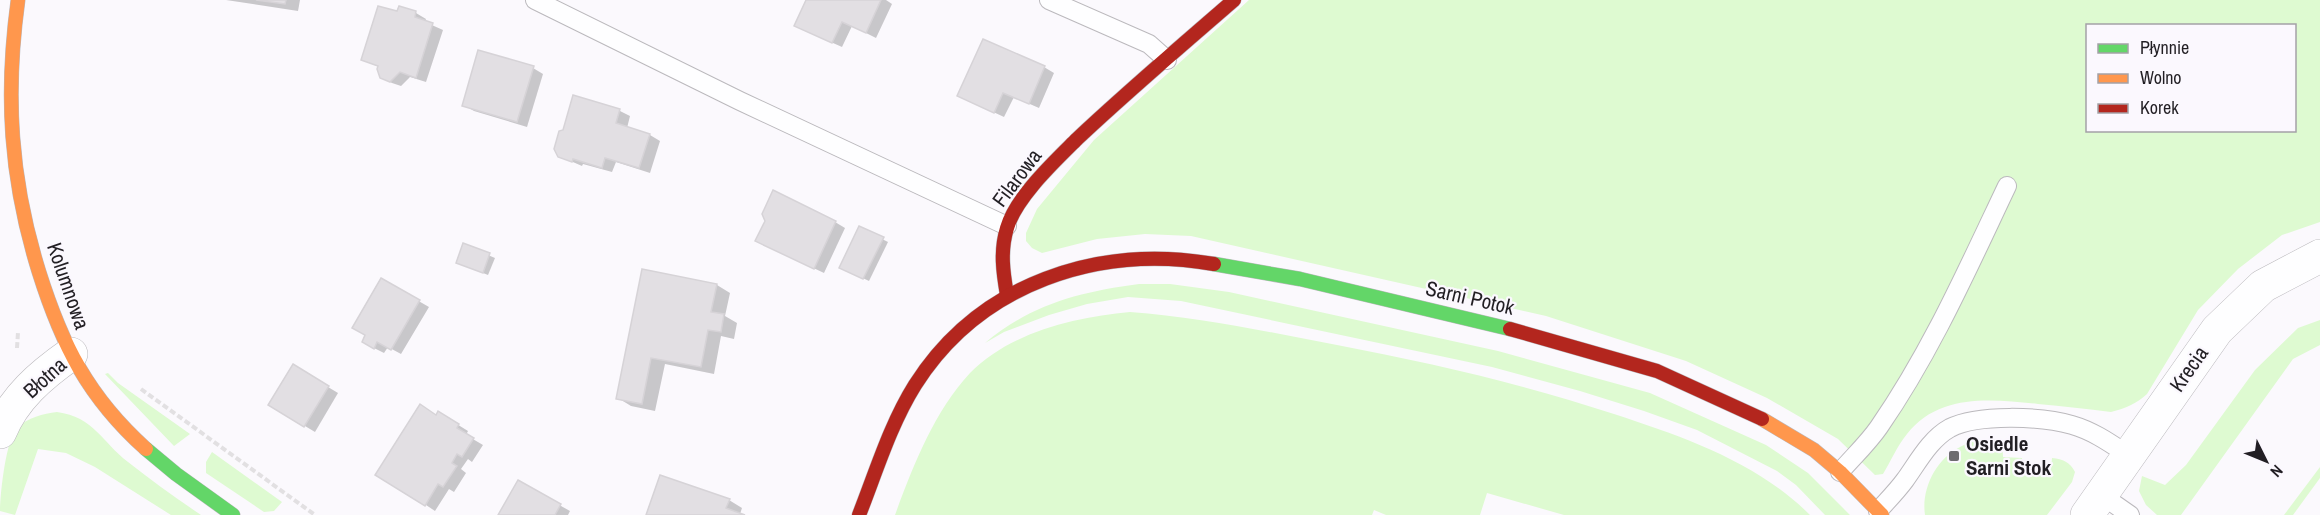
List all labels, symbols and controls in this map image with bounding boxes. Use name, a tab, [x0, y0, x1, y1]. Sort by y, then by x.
legend	[2086, 24, 2296, 132]
text: Płynnie	[2140, 35, 2189, 60]
text: Wolno	[2140, 65, 2182, 90]
text: Korek	[2140, 95, 2179, 120]
street label: Filarowa	[985, 142, 1048, 213]
street label: Kolumnowa	[40, 239, 97, 333]
street label: Sarni Potok	[1423, 273, 1518, 322]
street label: Krecia	[2162, 340, 2215, 397]
street label: Błotna	[17, 350, 73, 405]
place label: Osiedle Sarni Stok	[1966, 429, 2052, 482]
north arrow	[2236, 431, 2296, 491]
marker: Osiedle Sarni Stok	[1947, 449, 1961, 463]
text: N	[2266, 460, 2288, 482]

